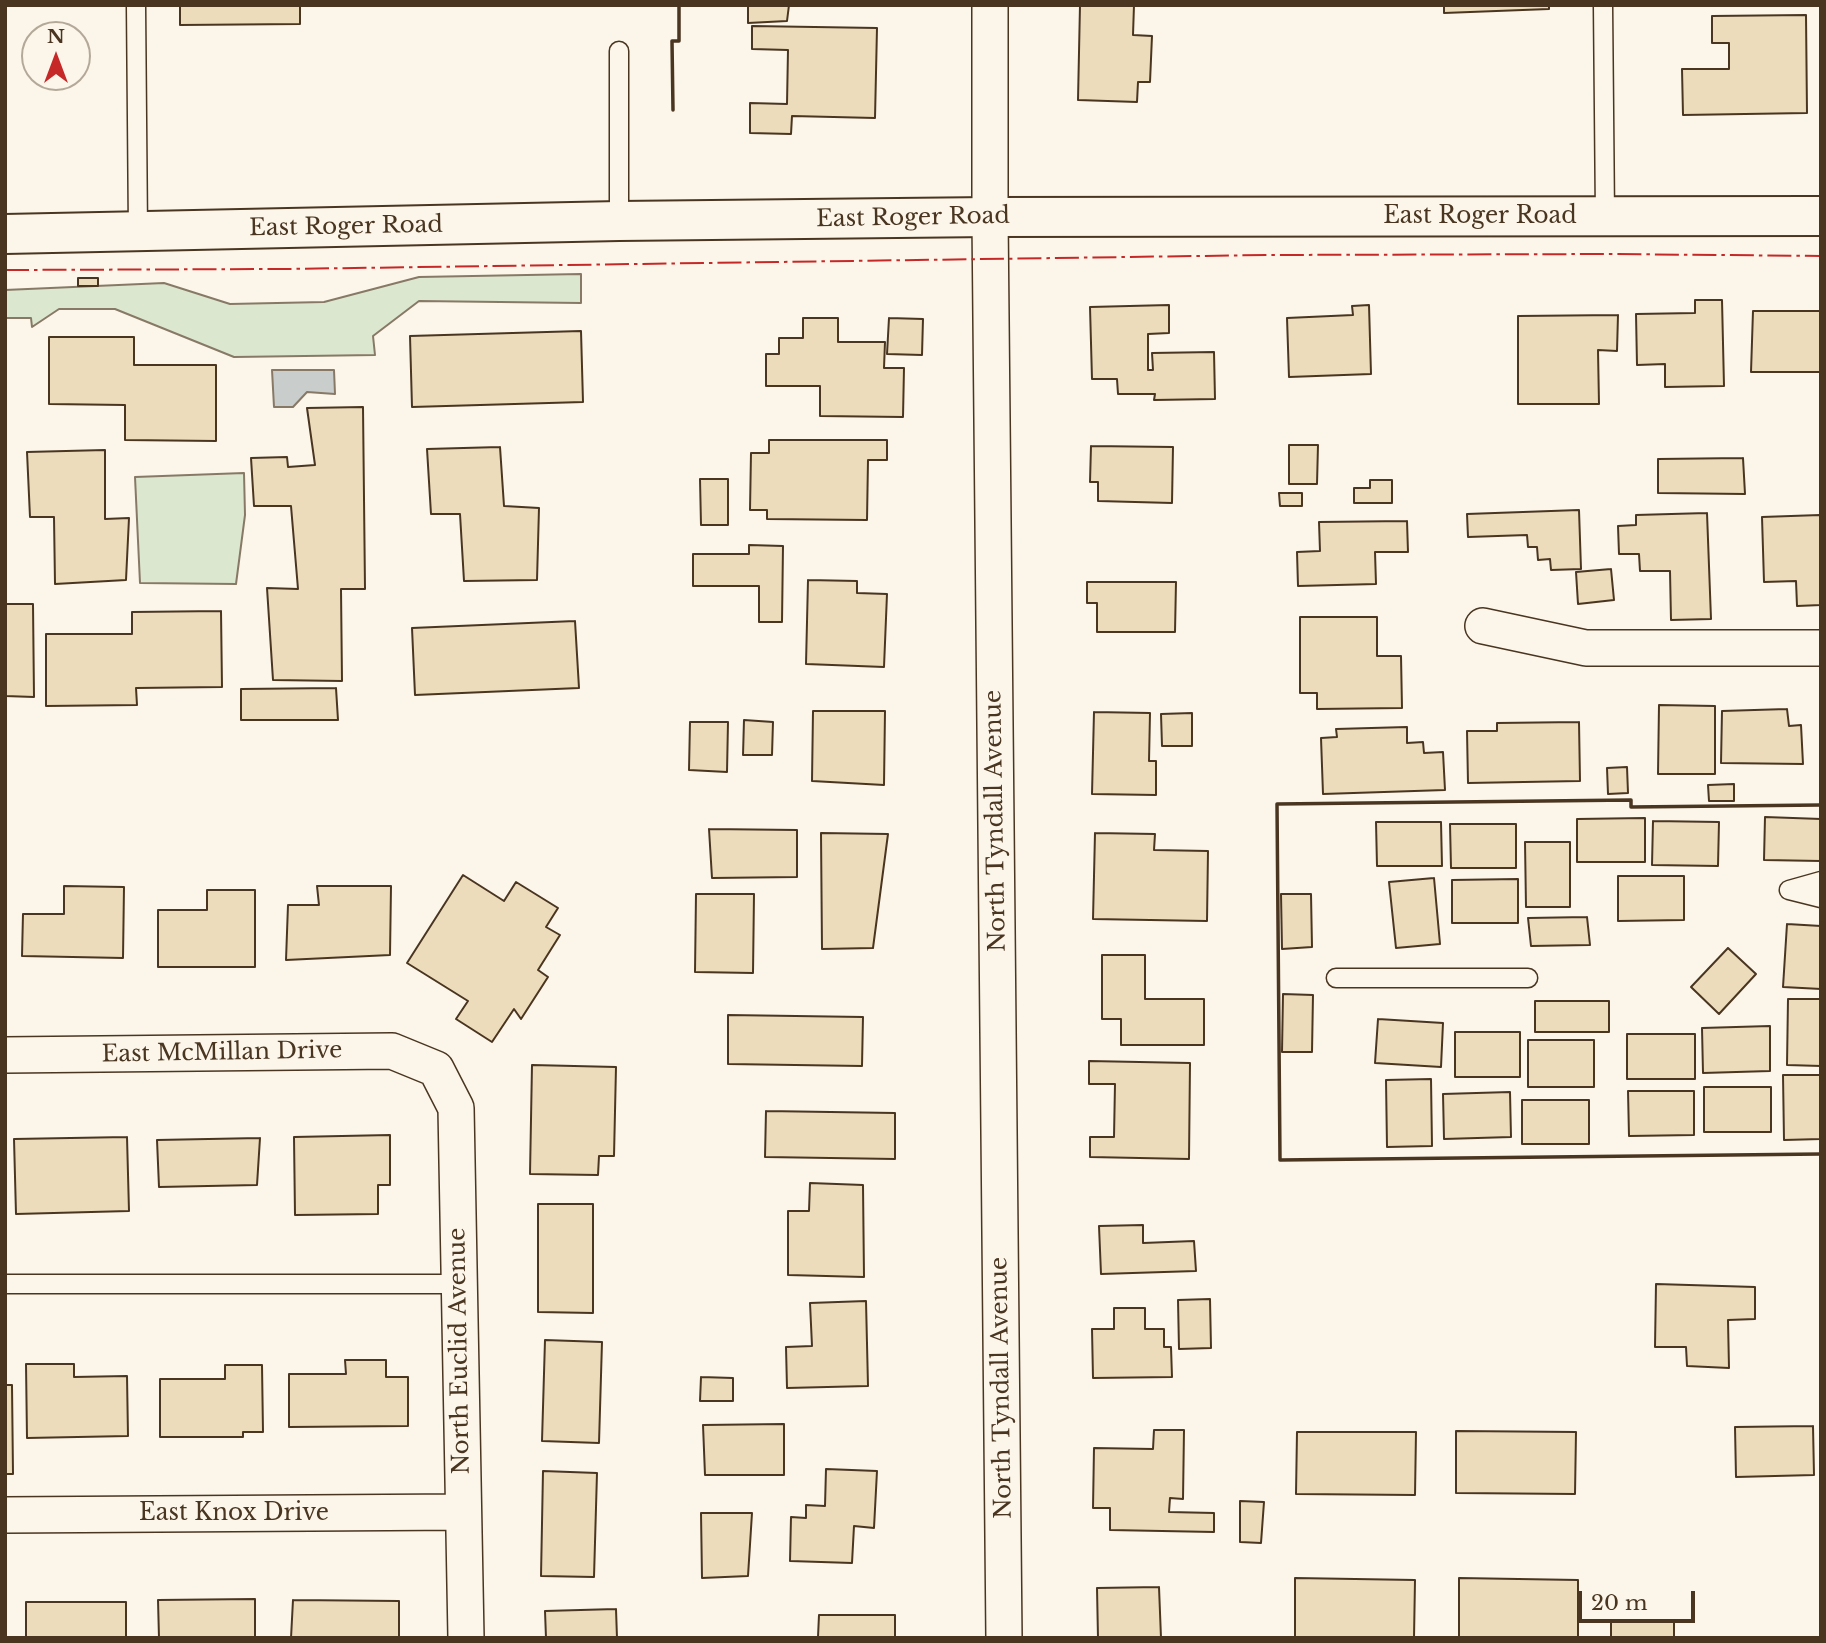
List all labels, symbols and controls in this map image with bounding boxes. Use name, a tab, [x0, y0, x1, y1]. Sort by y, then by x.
north arrow	[21, 21, 91, 91]
text: N	[47, 25, 65, 48]
street label: East Roger Road	[816, 203, 1010, 233]
street label: East Roger Road	[1383, 203, 1577, 231]
street label: East Roger Road	[249, 212, 443, 242]
street label: North Tyndall Avenue	[980, 690, 1012, 952]
street label: East McMillan Drive	[101, 1037, 343, 1069]
street label: North Euclid Avenue	[444, 1227, 476, 1475]
street label: North Tyndall Avenue	[986, 1257, 1018, 1519]
street label: East Knox Drive	[139, 1500, 329, 1528]
scale bar	[1581, 1576, 1698, 1620]
text: 20 m	[1591, 1590, 1648, 1616]

